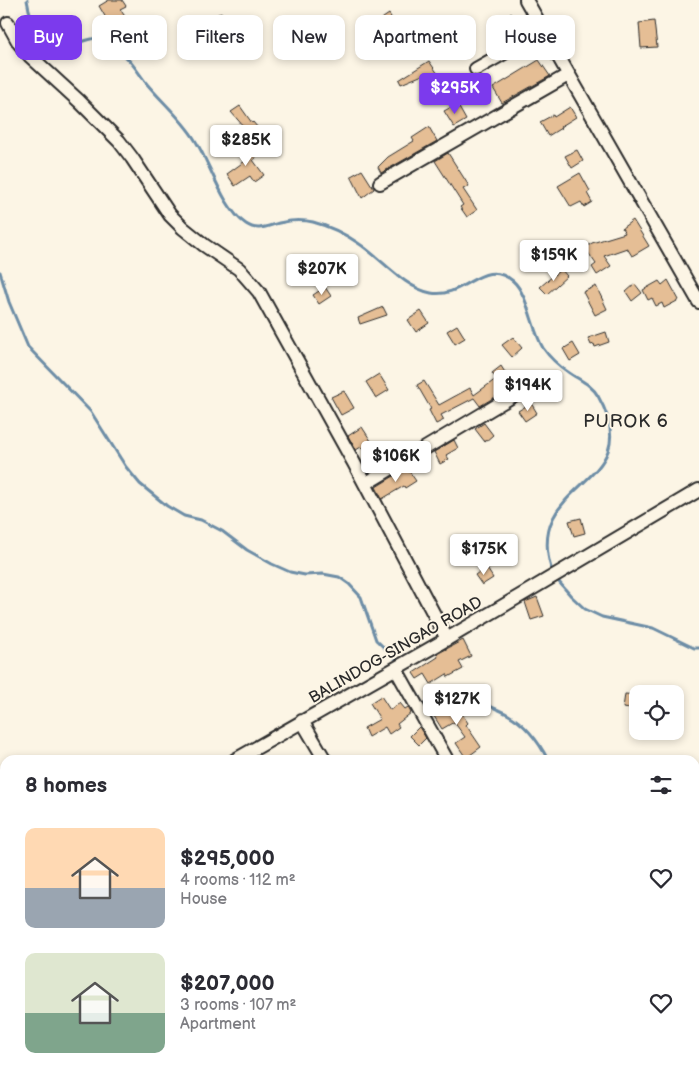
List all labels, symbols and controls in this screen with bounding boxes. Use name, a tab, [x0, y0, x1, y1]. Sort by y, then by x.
chip: Buy	[15, 15, 82, 60]
chip: Rent	[92, 15, 167, 60]
chip: Filters	[177, 15, 263, 60]
chip: New	[273, 15, 345, 60]
chip: Apartment	[355, 15, 476, 60]
chip: House	[486, 15, 575, 60]
pin: $295K	[420, 72, 490, 115]
text: $295K	[430, 79, 480, 98]
pin: $285K	[211, 124, 281, 167]
text: $285K	[221, 131, 271, 150]
pin: $159K	[519, 240, 589, 282]
text: $159K	[531, 246, 577, 265]
pin: $207K	[287, 254, 357, 296]
text: $207K	[297, 260, 347, 279]
pin: $194K	[493, 370, 563, 412]
text: $194K	[505, 376, 551, 395]
district label: PUROK 6	[583, 411, 669, 432]
pin: $106K	[361, 440, 431, 483]
text: $106K	[372, 447, 420, 466]
pin: $175K	[449, 534, 519, 576]
text: $175K	[461, 540, 507, 559]
street label: BALINDOG-SINGAO ROAD	[306, 593, 486, 708]
pin: $127K	[422, 684, 492, 726]
map controls	[629, 685, 684, 740]
button: locate	[629, 685, 684, 740]
text: $127K	[434, 690, 480, 709]
icon: filters	[647, 771, 675, 799]
text: 8 homes	[25, 773, 107, 798]
text: $295,000	[180, 846, 275, 871]
icon: home	[65, 848, 125, 908]
icon: heart	[647, 864, 675, 892]
text: 4 rooms · 112 m²	[180, 871, 296, 890]
text: House	[180, 890, 227, 909]
text: $207,000	[180, 971, 275, 996]
icon: home	[65, 973, 125, 1033]
icon: heart	[647, 989, 675, 1017]
text: 3 rooms · 107 m²	[180, 996, 296, 1015]
text: Apartment	[180, 1015, 256, 1034]

